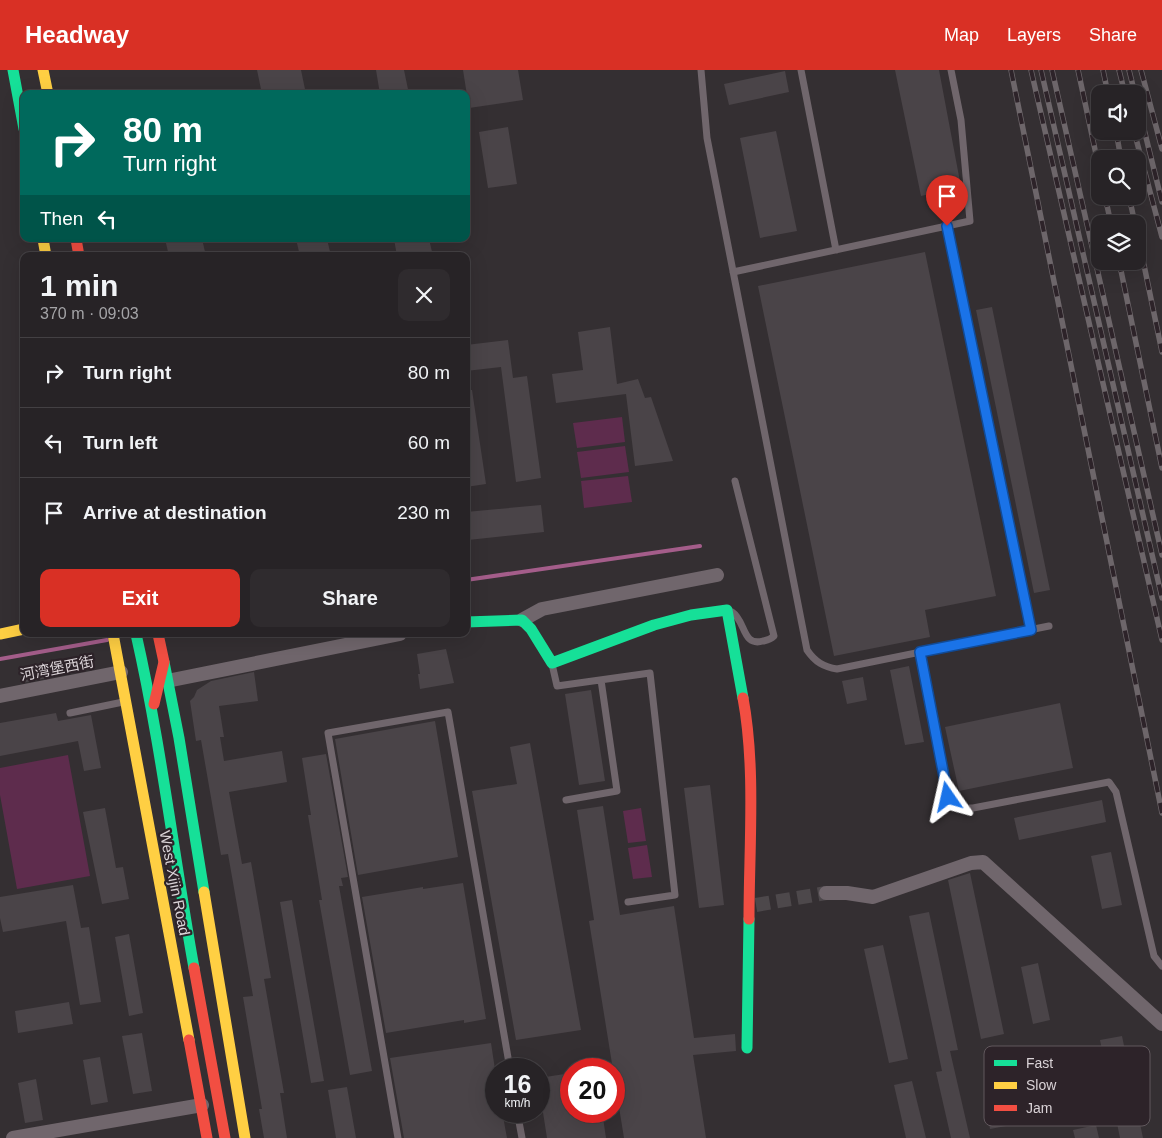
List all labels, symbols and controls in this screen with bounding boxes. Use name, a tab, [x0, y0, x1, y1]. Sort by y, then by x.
text: Headway	[25, 21, 129, 48]
text: Map	[944, 25, 979, 45]
text: Layers	[1007, 25, 1061, 45]
text: Share	[1089, 25, 1137, 45]
map controls	[1091, 85, 1146, 270]
button: sound	[1091, 85, 1146, 140]
icon: right	[40, 110, 105, 175]
text: 80 m	[123, 110, 203, 149]
button: search	[1091, 150, 1146, 205]
text: Turn right	[123, 151, 216, 176]
pin	[926, 175, 968, 226]
icon: arrive	[933, 182, 961, 210]
icon: left	[93, 205, 121, 233]
text: Then	[40, 208, 83, 229]
button: layers	[1091, 215, 1146, 270]
text: 1 min	[40, 269, 118, 302]
button: close	[398, 269, 450, 321]
text: 370 m · 09:03	[40, 305, 139, 322]
icon: right	[40, 359, 68, 387]
text: Turn right	[83, 362, 171, 383]
text: 80 m	[408, 362, 450, 383]
icon: left	[40, 429, 68, 457]
text: Turn left	[83, 432, 158, 453]
text: 60 m	[408, 432, 450, 453]
icon: arrive	[40, 499, 68, 527]
text: Arrive at destination	[83, 502, 267, 523]
text: 230 m	[397, 502, 450, 523]
button: Exit	[40, 569, 240, 627]
button: Share	[250, 569, 450, 627]
street label: 河湾堡西街	[19, 652, 95, 684]
position arrow	[921, 770, 973, 822]
street label: West Xijin Road	[157, 829, 193, 937]
legend	[984, 1046, 1150, 1126]
text: Fast	[1026, 1055, 1053, 1071]
speed limit sign: 20	[560, 1058, 625, 1123]
text: 16	[504, 1070, 531, 1098]
text: Slow	[1026, 1077, 1057, 1093]
text: km/h	[504, 1096, 531, 1110]
text: Jam	[1026, 1100, 1052, 1116]

